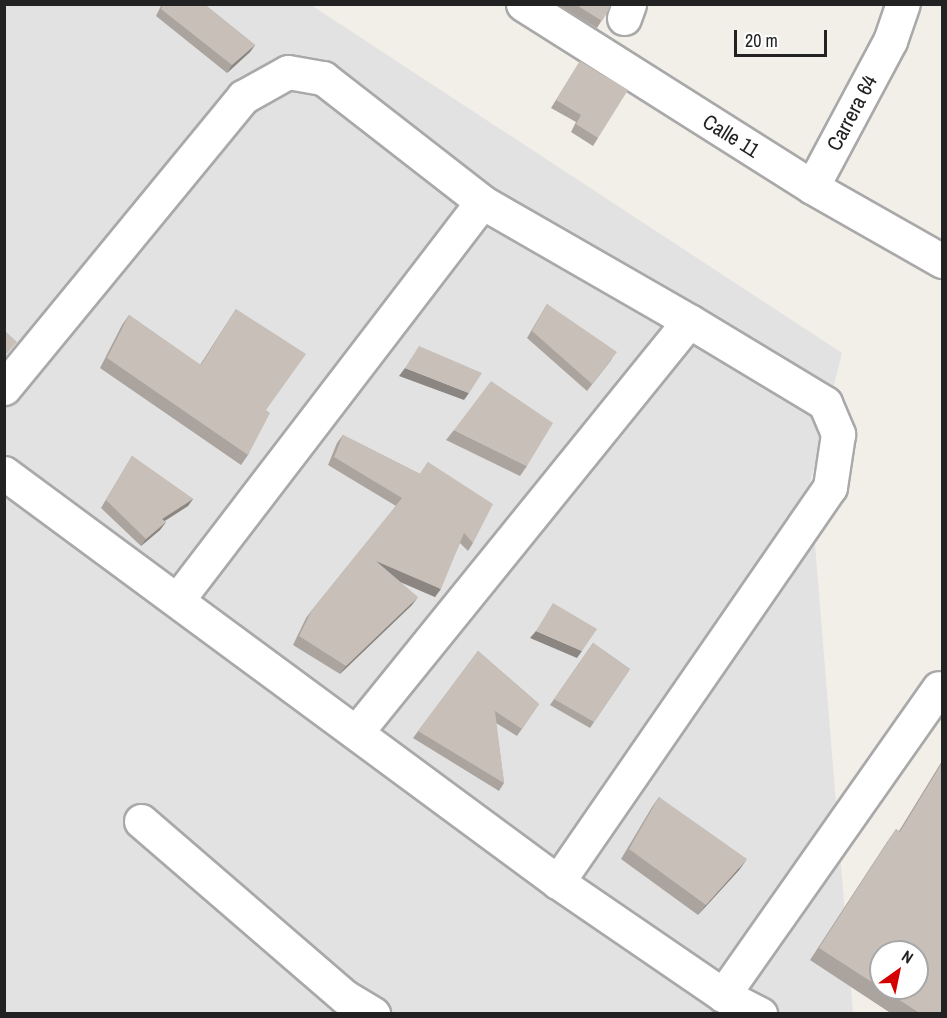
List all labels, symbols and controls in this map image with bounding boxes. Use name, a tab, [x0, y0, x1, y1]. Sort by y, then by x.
scale bar	[737, 18, 830, 56]
text: 20 m	[745, 28, 778, 53]
street label: Carrera 64	[822, 71, 882, 155]
street label: Calle 11	[698, 109, 764, 163]
north arrow	[869, 940, 929, 1000]
text: N	[898, 945, 918, 968]

